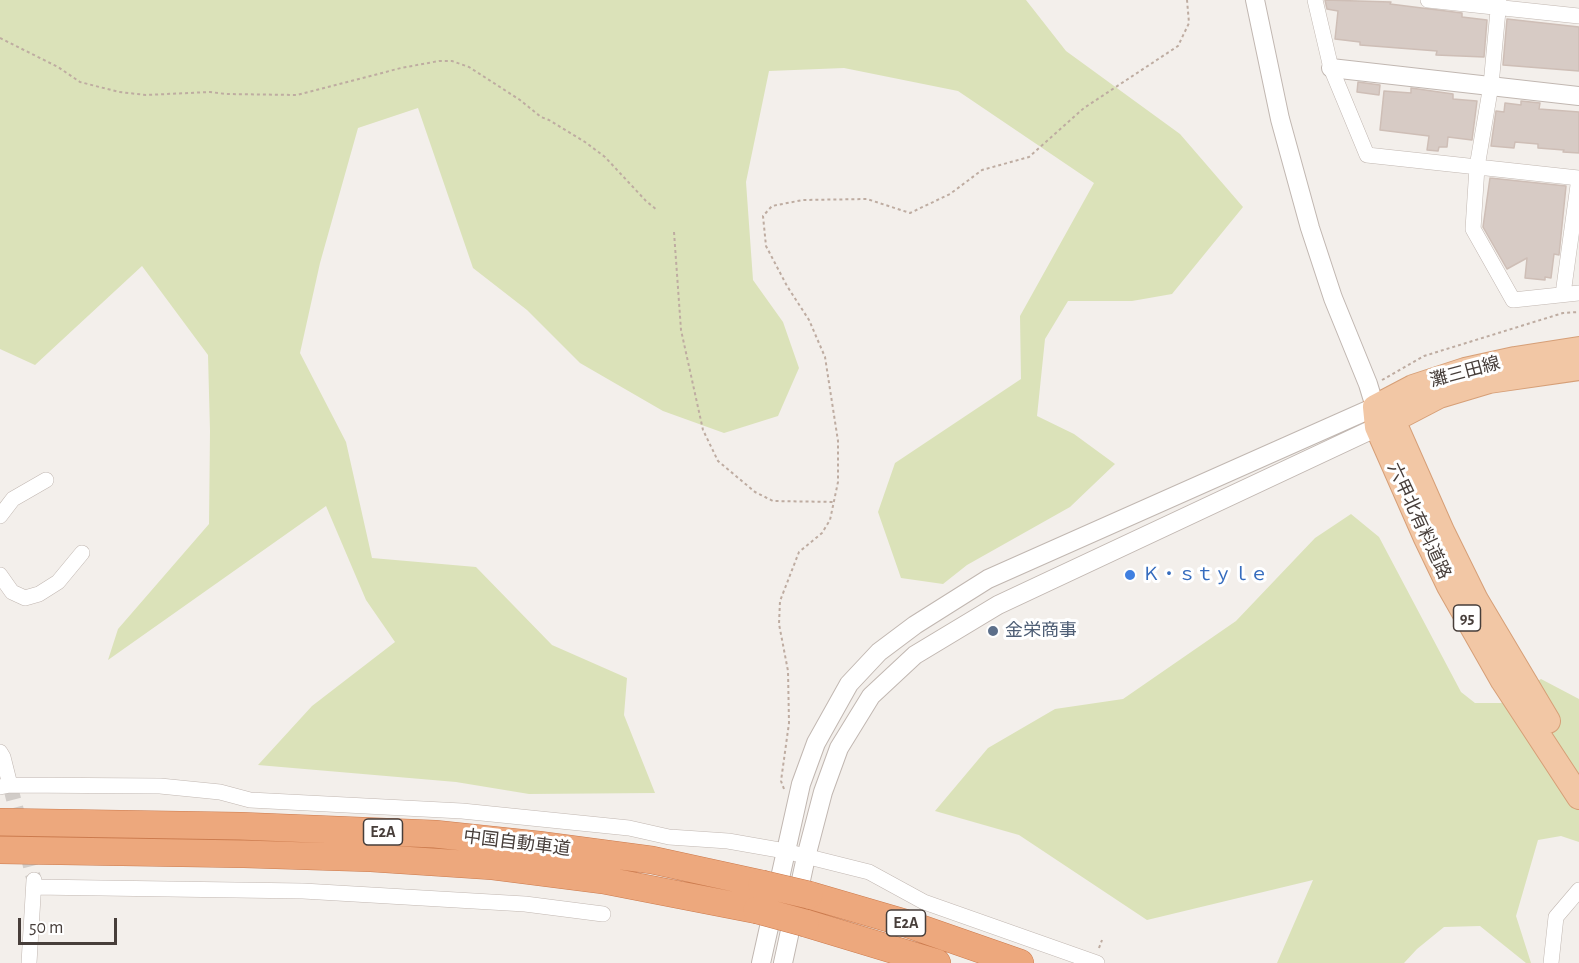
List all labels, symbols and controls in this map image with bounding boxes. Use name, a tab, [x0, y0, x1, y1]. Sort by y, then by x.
street label: 灘三田線	[1427, 352, 1503, 392]
street label: 六甲北有料道路	[1383, 459, 1455, 583]
place label: Ｋ・ｓｔｙｌｅ	[1142, 564, 1268, 586]
marker: Ｋ・ｓｔｙｌｅ	[1123, 568, 1137, 582]
road number: 95	[1454, 605, 1480, 631]
place label: 金栄商事	[1005, 620, 1077, 642]
marker: 金栄商事	[986, 624, 1000, 638]
road number: E2A	[364, 819, 403, 845]
street label: 中国自動車道	[462, 826, 572, 860]
scale bar	[21, 906, 120, 944]
road number: E2A	[886, 910, 926, 936]
text: 50 m	[29, 919, 63, 937]

